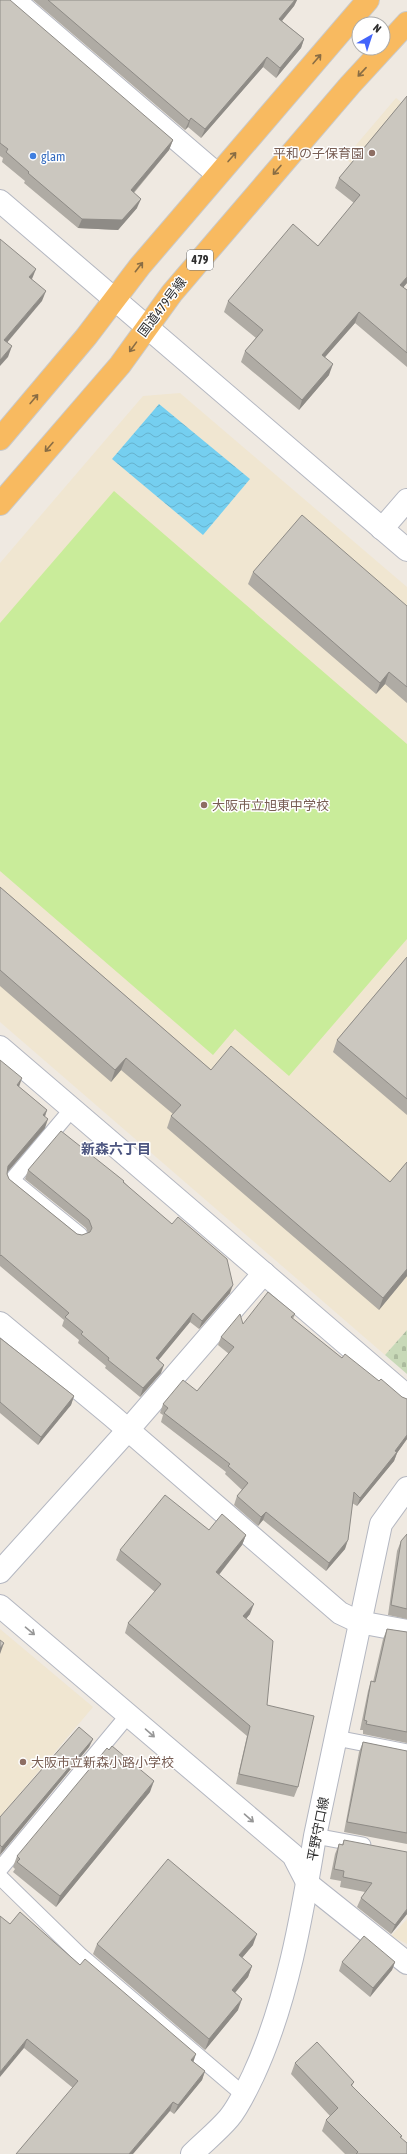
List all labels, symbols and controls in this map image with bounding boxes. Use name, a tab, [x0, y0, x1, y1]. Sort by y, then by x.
north arrow	[351, 16, 391, 56]
text: N	[371, 22, 384, 35]
one-way arrow	[312, 54, 322, 64]
one-way arrow	[357, 67, 366, 77]
place label: 平和の子保育園	[273, 146, 364, 161]
marker: 平和の子保育園	[367, 148, 377, 158]
place label: glam	[41, 149, 65, 164]
marker: glam	[28, 151, 38, 161]
one-way arrow	[228, 152, 237, 163]
one-way arrow	[272, 165, 281, 176]
road number: 479	[187, 250, 213, 270]
one-way arrow	[135, 262, 143, 273]
street label: 国道479号線	[135, 274, 189, 340]
one-way arrow	[128, 341, 137, 352]
one-way arrow	[30, 394, 39, 404]
one-way arrow	[45, 441, 54, 452]
place label: 大阪市立旭東中学校	[212, 798, 329, 813]
marker: 大阪市立旭東中学校	[199, 800, 209, 810]
district label: 新森六丁目	[81, 1141, 151, 1157]
one-way arrow	[24, 1626, 35, 1635]
one-way arrow	[145, 1728, 155, 1737]
place label: 大阪市立新森小路小学校	[31, 1755, 174, 1770]
marker: 大阪市立新森小路小学校	[18, 1757, 28, 1767]
street label: 平野守口線	[304, 1796, 332, 1862]
one-way arrow	[244, 1813, 254, 1822]

